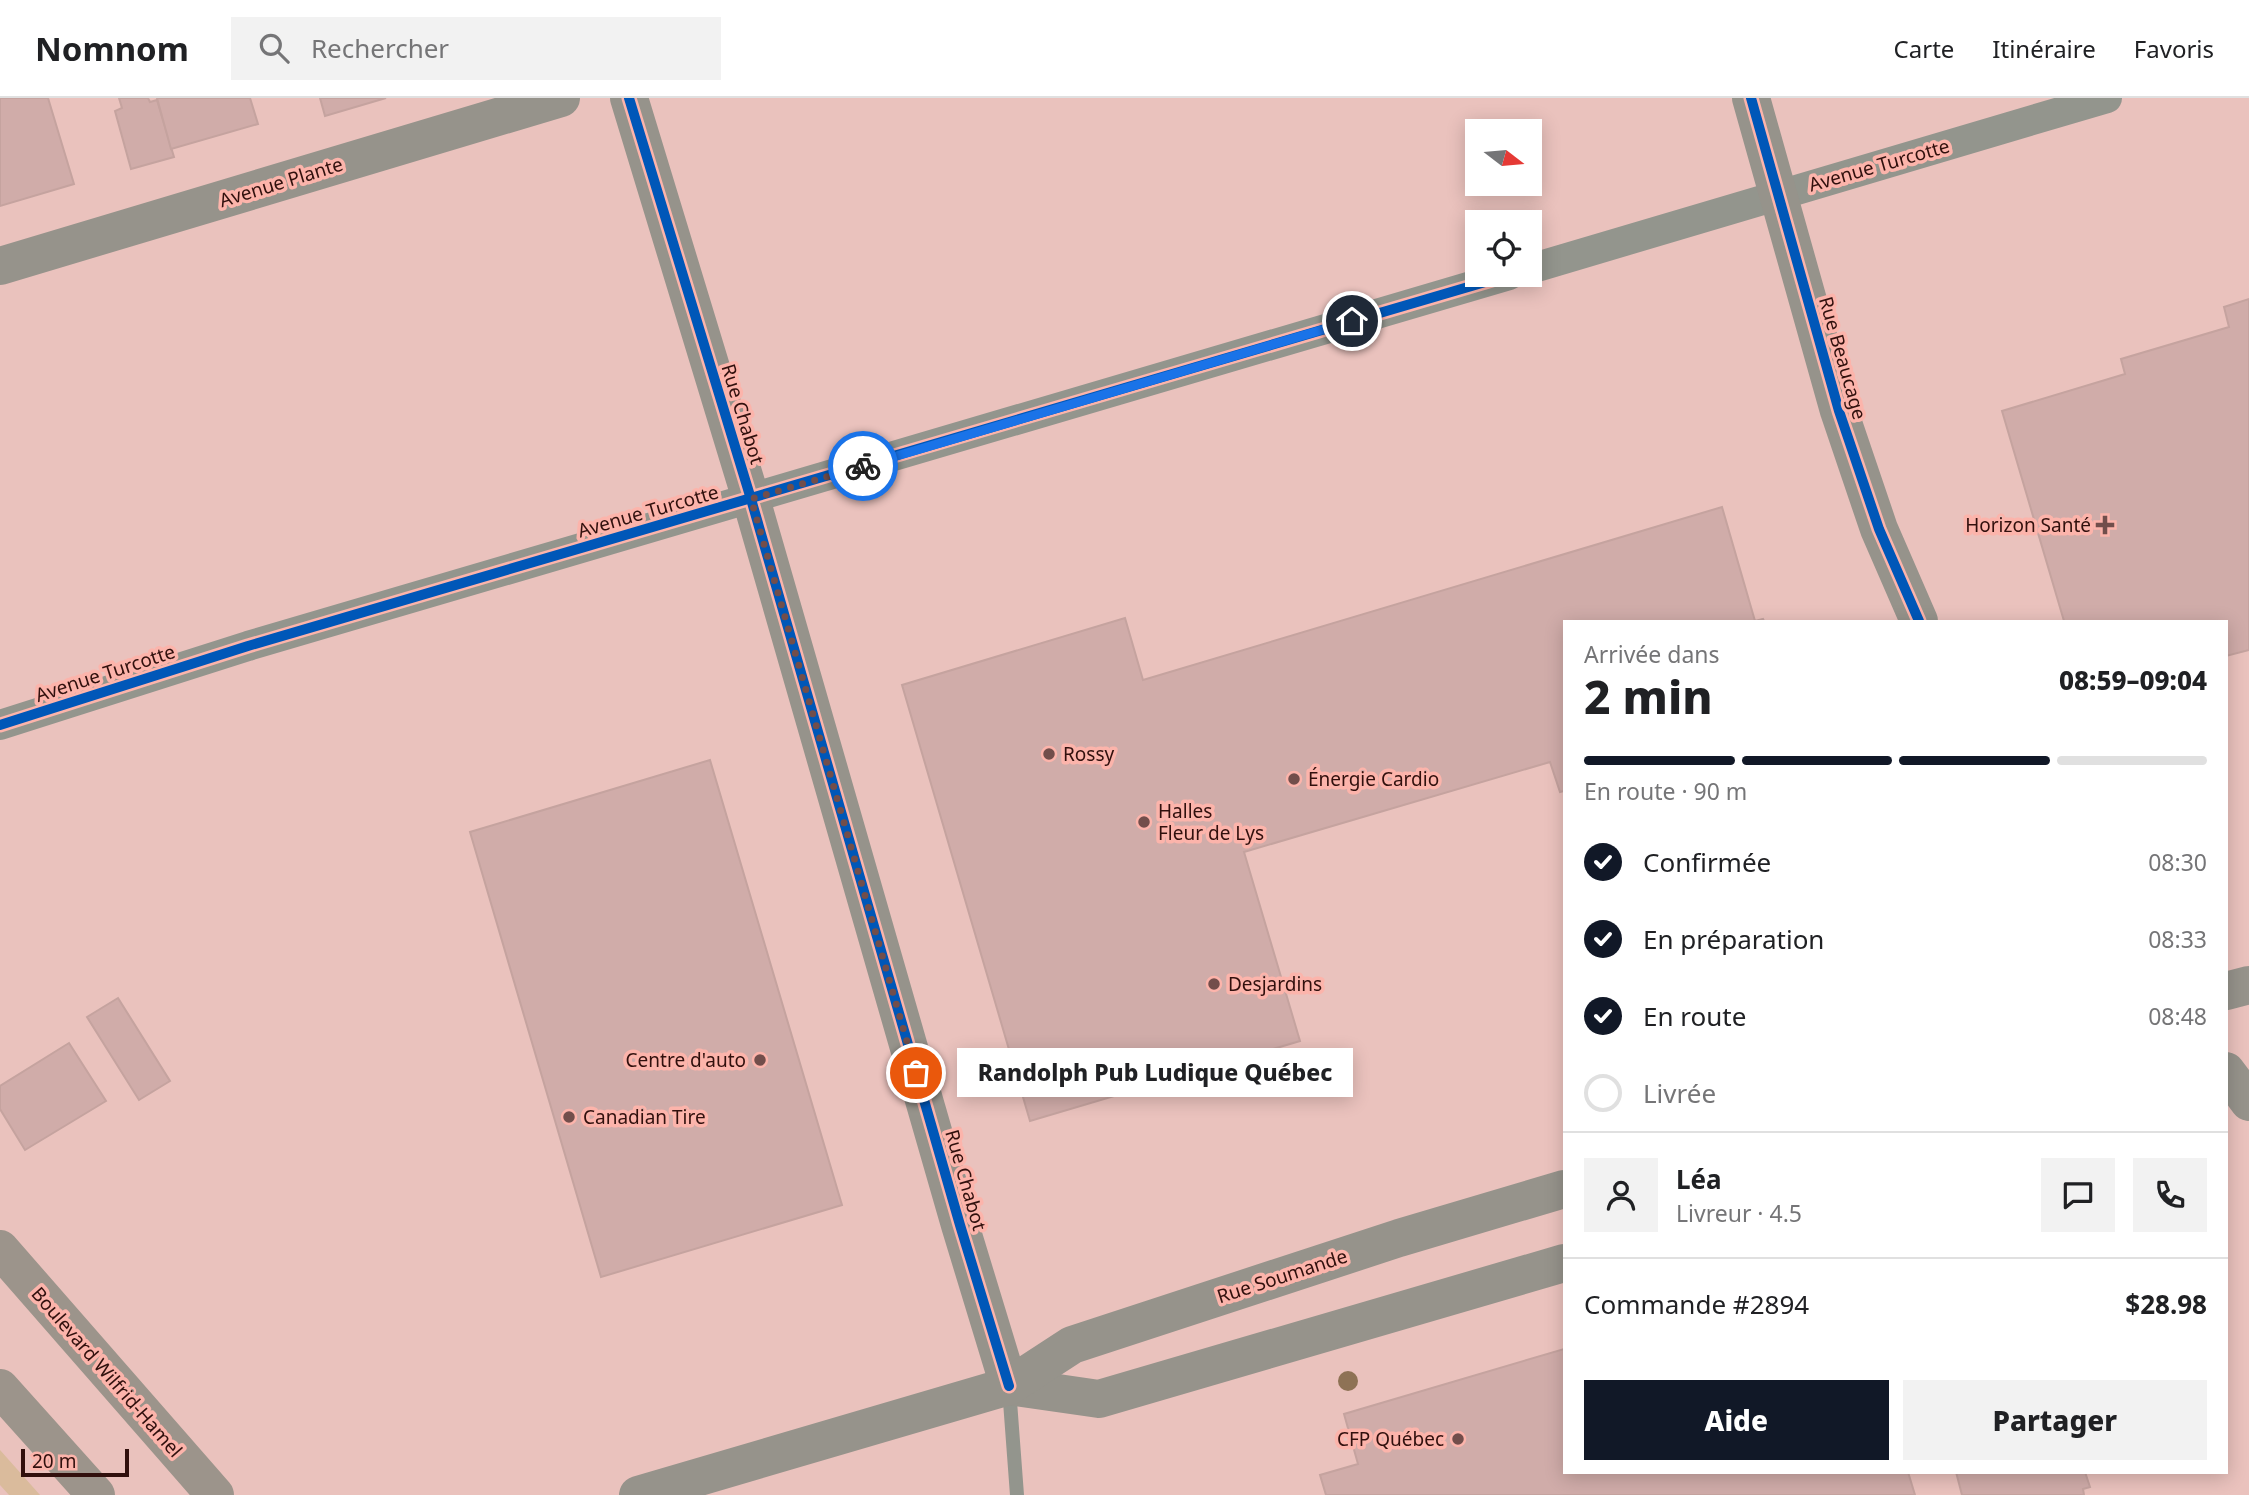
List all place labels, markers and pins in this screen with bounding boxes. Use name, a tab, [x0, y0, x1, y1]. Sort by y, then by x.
pin	[1322, 291, 1382, 351]
place label: Horizon Santé	[1965, 512, 2091, 538]
marker: Horizon Santé	[2097, 517, 2113, 533]
place label: Rossy	[1063, 741, 1115, 767]
marker: Rossy	[1041, 746, 1057, 762]
place label: Énergie Cardio	[1308, 766, 1439, 792]
marker: Énergie Cardio	[1286, 771, 1302, 787]
place label: Halles Fleur de Lys	[1158, 798, 1264, 846]
marker: Halles Fleur de Lys	[1136, 814, 1152, 830]
place label: Desjardins	[1228, 971, 1322, 997]
marker: Desjardins	[1206, 976, 1222, 992]
pin	[886, 1043, 946, 1103]
place label: Centre d'auto	[626, 1047, 746, 1073]
callout: Randolph Pub Ludique Québec	[958, 1048, 1354, 1098]
marker: Centre d'auto	[752, 1052, 768, 1068]
place label: Canadian Tire	[583, 1104, 706, 1130]
marker: Canadian Tire	[561, 1109, 577, 1125]
place label: CFP Québec	[1337, 1426, 1444, 1452]
marker: CFP Québec	[1450, 1431, 1466, 1447]

